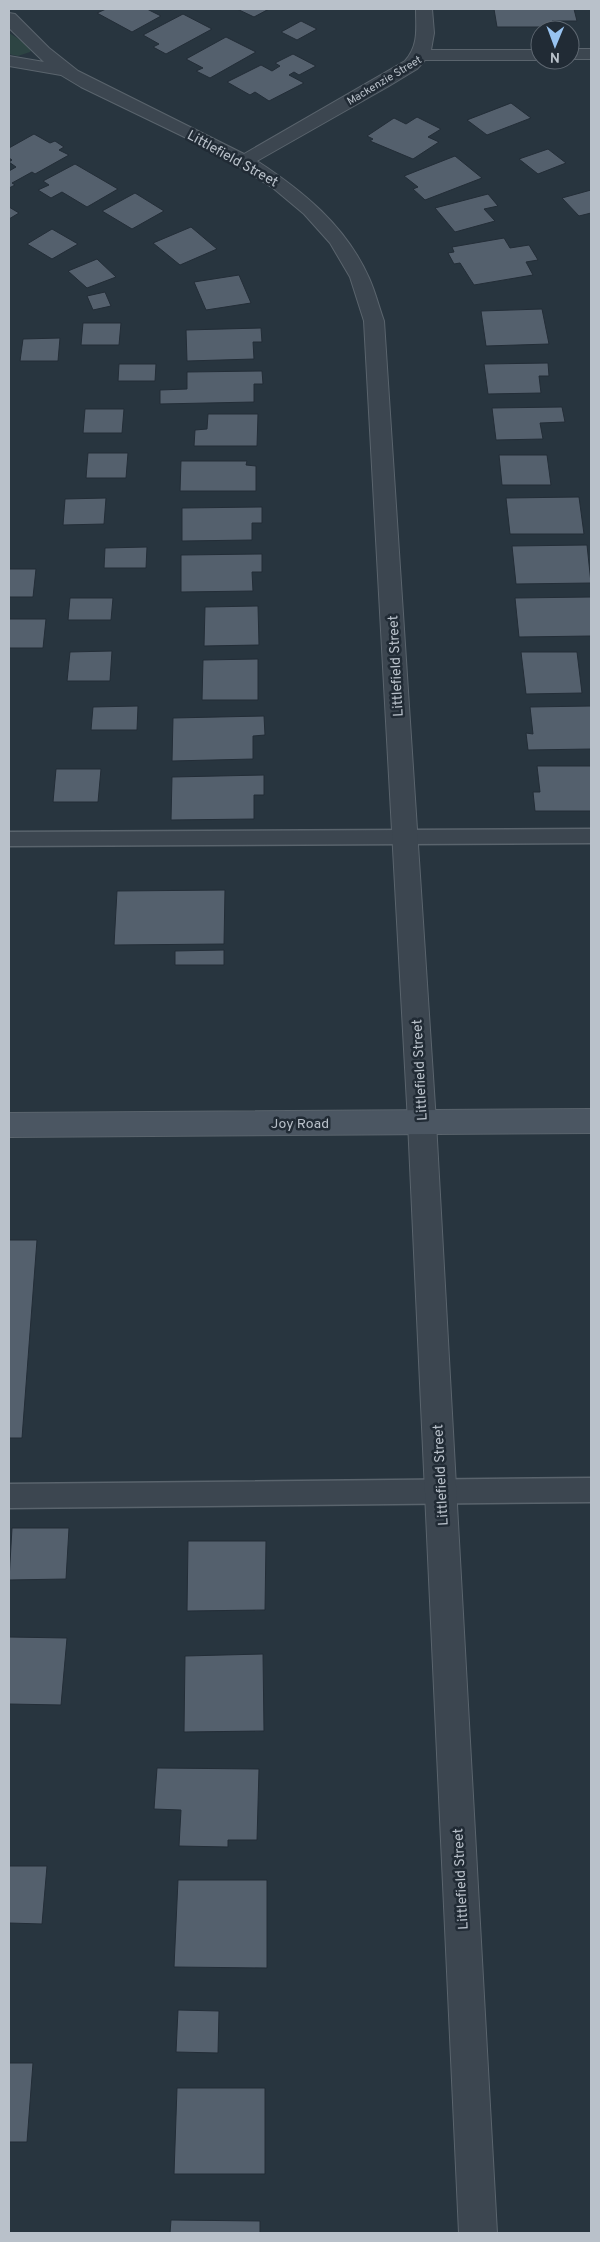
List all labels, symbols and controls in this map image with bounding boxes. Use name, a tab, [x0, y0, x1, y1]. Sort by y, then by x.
north arrow	[530, 20, 580, 70]
text: N	[550, 48, 560, 65]
street label: Mackenzie Street	[345, 53, 424, 109]
street label: Littlefield Street	[184, 127, 281, 191]
street label: Littlefield Street	[385, 615, 408, 717]
street label: Littlefield Street	[409, 1019, 432, 1121]
street label: Joy Road	[271, 1116, 329, 1133]
street label: Littlefield Street	[430, 1424, 453, 1526]
street label: Littlefield Street	[450, 1828, 473, 1930]

